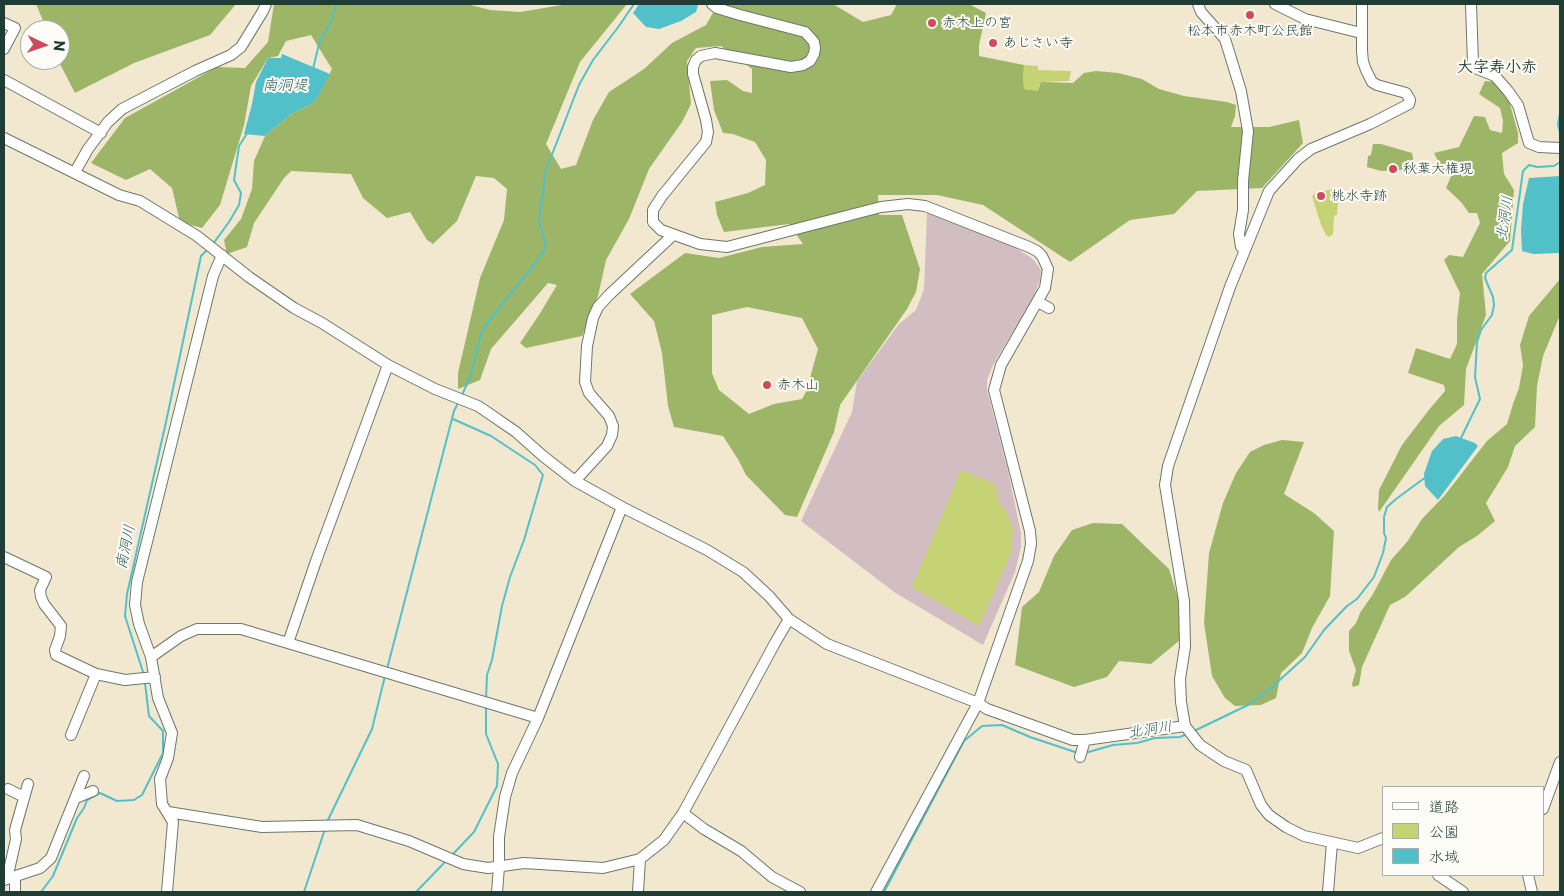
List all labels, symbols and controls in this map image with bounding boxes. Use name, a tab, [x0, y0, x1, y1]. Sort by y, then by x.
marker: 松本市赤木町公民館	[1244, 9, 1256, 21]
place label: 赤木上の宮	[942, 15, 1012, 31]
marker: 赤木上の宮	[926, 17, 938, 29]
north arrow	[20, 20, 70, 70]
place label: 松本市赤木町公民館	[1187, 23, 1313, 39]
place label: あじさい寺	[1003, 35, 1073, 51]
marker: あじさい寺	[987, 37, 999, 49]
text: N	[49, 40, 70, 52]
district label: 大字寿小赤	[1457, 58, 1537, 78]
water label: 南洞堤	[263, 77, 307, 95]
place label: 秋葉大権現	[1403, 161, 1473, 177]
marker: 秋葉大権現	[1387, 163, 1399, 175]
place label: 桃水寺跡	[1331, 188, 1387, 204]
marker: 桃水寺跡	[1315, 190, 1327, 202]
water label: 北洞川	[1493, 194, 1517, 242]
place label: 赤木山	[777, 377, 819, 393]
marker: 赤木山	[761, 379, 773, 391]
water label: 南洞川	[113, 523, 139, 571]
water label: 北洞川	[1126, 718, 1174, 742]
legend	[1382, 786, 1544, 876]
text: 道路	[1429, 794, 1459, 817]
text: 公園	[1429, 819, 1459, 842]
text: 水域	[1429, 844, 1459, 867]

